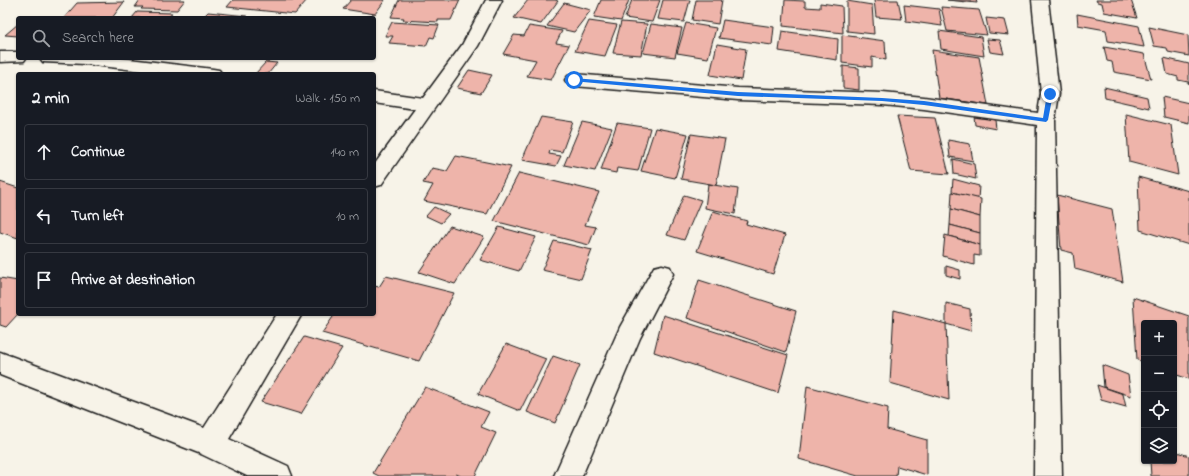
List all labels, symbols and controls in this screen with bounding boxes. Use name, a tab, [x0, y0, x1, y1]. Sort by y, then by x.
search box	[16, 16, 376, 60]
icon: search	[30, 27, 52, 49]
text: Search here	[62, 27, 134, 49]
route start	[565, 71, 583, 89]
route end	[1041, 85, 1059, 103]
text: 2 min	[32, 86, 69, 111]
text: Walk · 150 m	[295, 89, 360, 108]
icon: ahead	[33, 141, 55, 163]
text: Continue	[71, 141, 125, 163]
text: 140 m	[331, 143, 359, 162]
icon: left	[33, 205, 55, 227]
text: Turn left	[71, 205, 124, 227]
text: 10 m	[336, 207, 359, 226]
icon: arrive	[33, 269, 55, 291]
text: Arrive at destination	[71, 269, 195, 291]
map controls	[1141, 320, 1177, 464]
button: +	[1141, 320, 1177, 356]
button: −	[1141, 356, 1177, 392]
button: locate	[1141, 392, 1177, 428]
button: layers	[1141, 428, 1177, 464]

